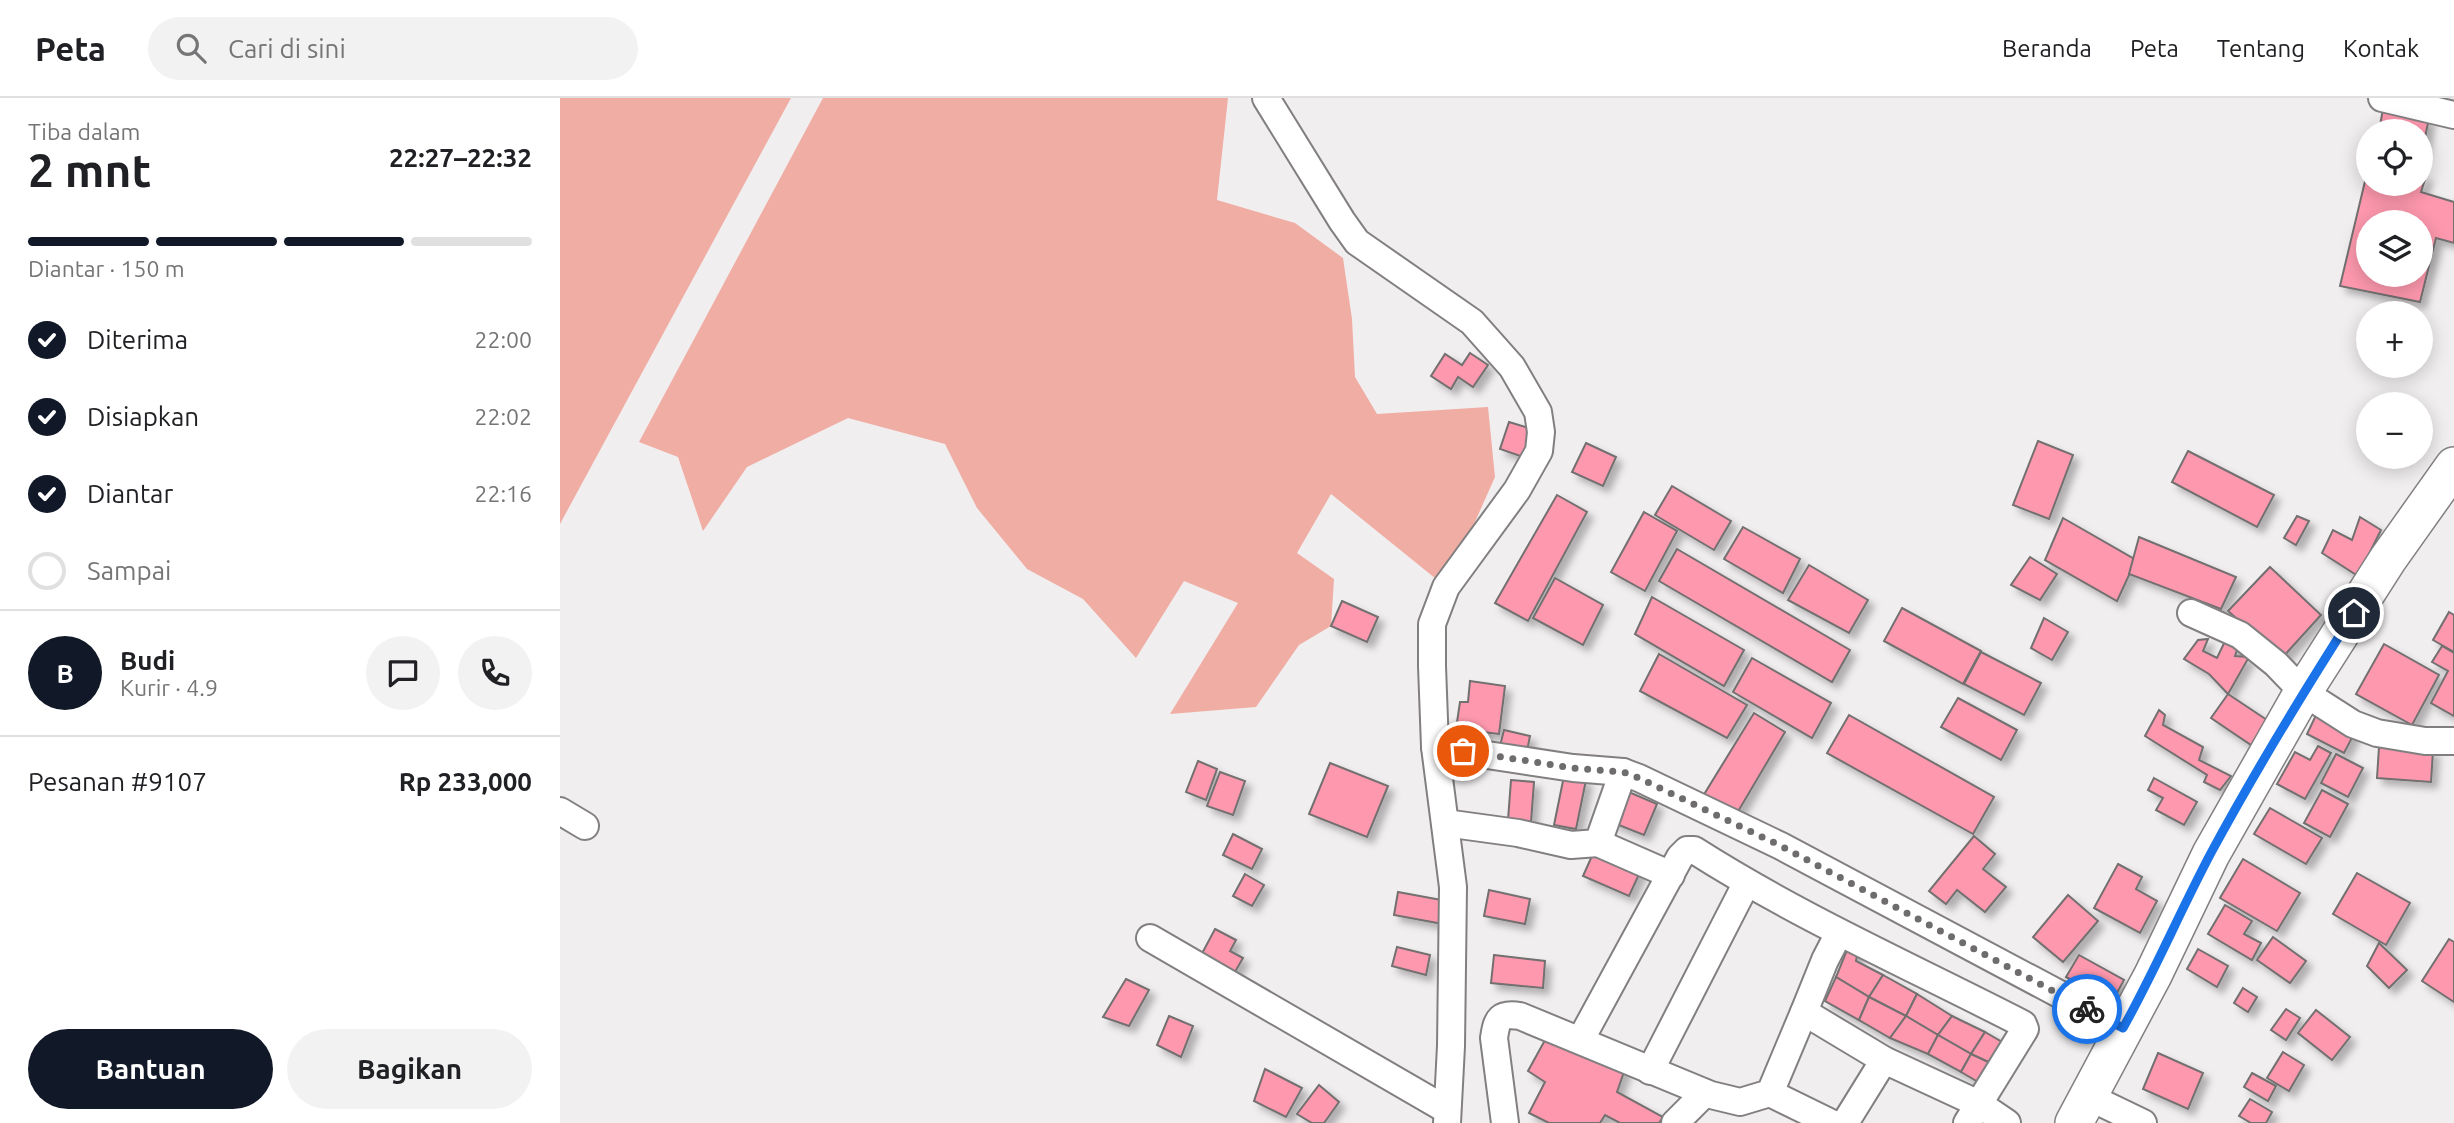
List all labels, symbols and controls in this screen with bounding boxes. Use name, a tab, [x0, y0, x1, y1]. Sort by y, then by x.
search box	[148, 17, 638, 80]
icon: search	[172, 29, 210, 67]
text: Peta	[35, 30, 106, 67]
text: Cari di sini	[228, 34, 346, 63]
text: Beranda	[2002, 35, 2092, 62]
text: Peta	[2130, 35, 2179, 62]
text: Tentang	[2217, 35, 2305, 62]
text: Kontak	[2343, 35, 2419, 62]
text: Tiba dalam	[28, 119, 140, 144]
map controls	[2356, 119, 2433, 469]
button: locate	[2356, 119, 2433, 196]
text: 22:27–22:32	[389, 143, 532, 172]
text: 2 mnt	[28, 144, 151, 196]
button: layers	[2356, 210, 2433, 287]
text: Diantar · 150 m	[28, 256, 185, 281]
button: +	[2356, 301, 2433, 378]
icon: check	[28, 321, 66, 359]
text: Diterima	[87, 325, 188, 354]
text: 22:00	[474, 327, 532, 352]
button: −	[2356, 392, 2433, 469]
icon: check	[28, 398, 66, 436]
text: Disiapkan	[87, 402, 199, 431]
text: 22:02	[474, 404, 532, 429]
icon: check	[28, 475, 66, 513]
text: Diantar	[87, 479, 173, 508]
text: 22:16	[474, 481, 532, 506]
text: Sampai	[87, 556, 171, 585]
pin	[2324, 583, 2384, 643]
icon: home	[2335, 594, 2373, 632]
button: chat	[366, 636, 440, 710]
button: phone	[458, 636, 532, 710]
text: Budi	[120, 646, 175, 675]
text: B	[56, 659, 74, 688]
text: Kurir · 4.9	[120, 675, 218, 700]
pin	[1433, 721, 1493, 781]
icon: bag	[1444, 732, 1482, 770]
text: Pesanan #9107	[28, 767, 207, 796]
text: Rp 233,000	[399, 767, 532, 796]
courier	[2052, 974, 2122, 1044]
icon: bike	[2068, 990, 2106, 1028]
button: Bantuan	[28, 1029, 273, 1109]
button: Bagikan	[287, 1029, 532, 1109]

